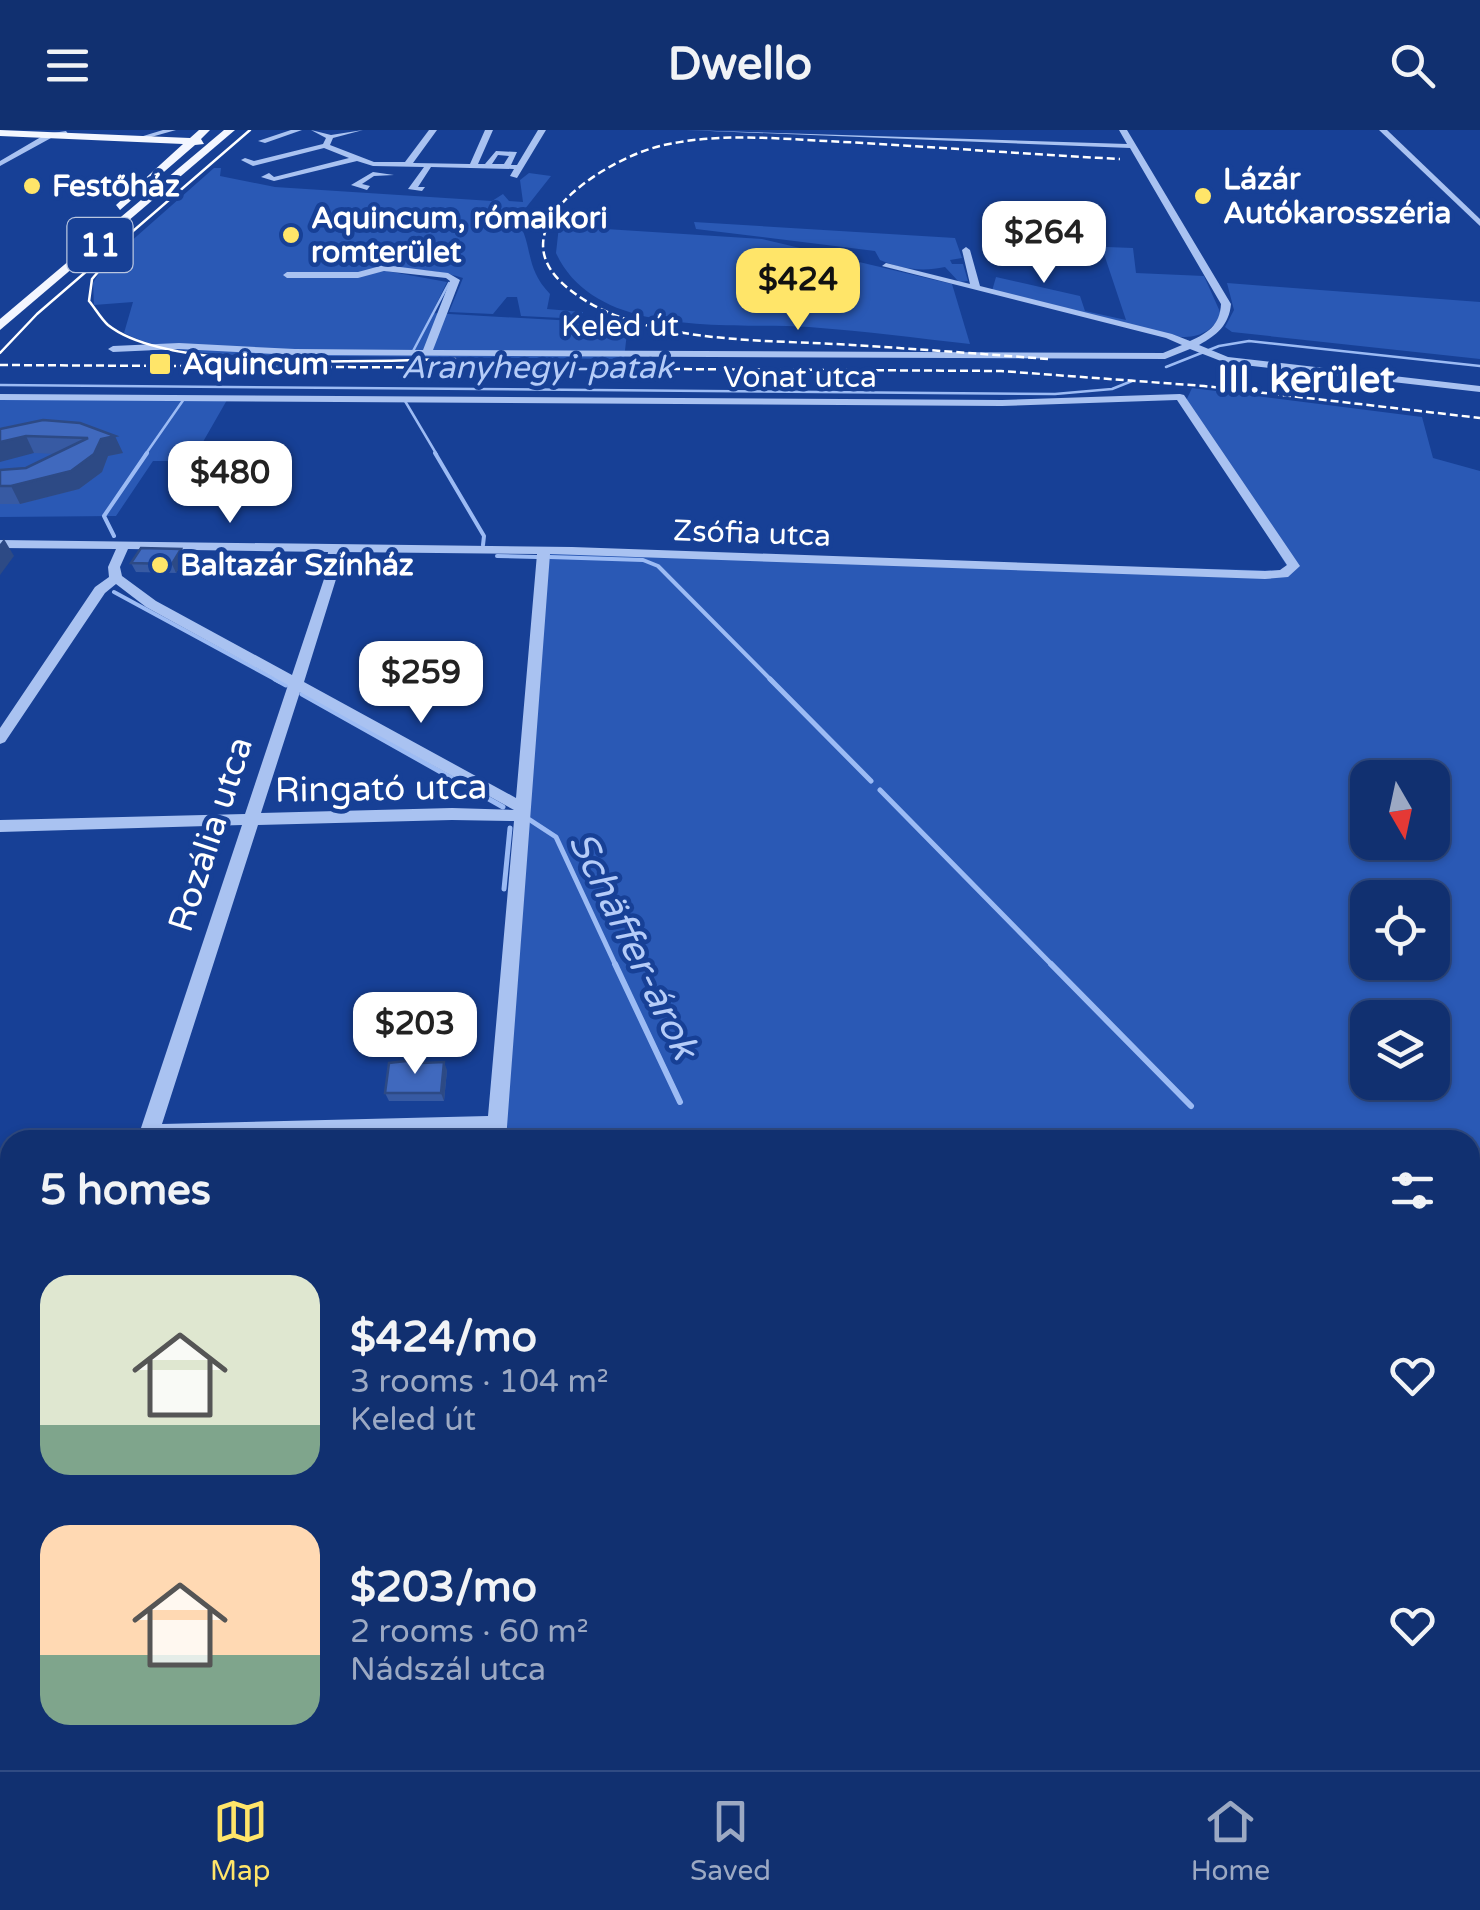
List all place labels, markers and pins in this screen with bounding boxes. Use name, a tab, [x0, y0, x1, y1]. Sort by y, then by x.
place label: Lázár Autókarosszéria	[1223, 161, 1451, 232]
place label: Festőház	[52, 168, 180, 205]
marker: Festőház	[21, 175, 43, 197]
marker: Lázár Autókarosszéria	[1192, 185, 1214, 207]
place label: Aquincum, rómaikori romterület	[311, 200, 608, 271]
pin: $264	[985, 201, 1103, 286]
marker: Aquincum, rómaikori romterület	[280, 224, 302, 246]
pin: $424	[739, 248, 857, 333]
place label: Aquincum	[182, 346, 329, 383]
marker: Aquincum	[147, 351, 173, 377]
pin: $480	[171, 441, 289, 526]
place label: Baltazár Színház	[180, 547, 414, 584]
marker: Baltazár Színház	[149, 554, 171, 576]
pin: $259	[362, 641, 480, 726]
pin: $203	[356, 992, 474, 1077]

